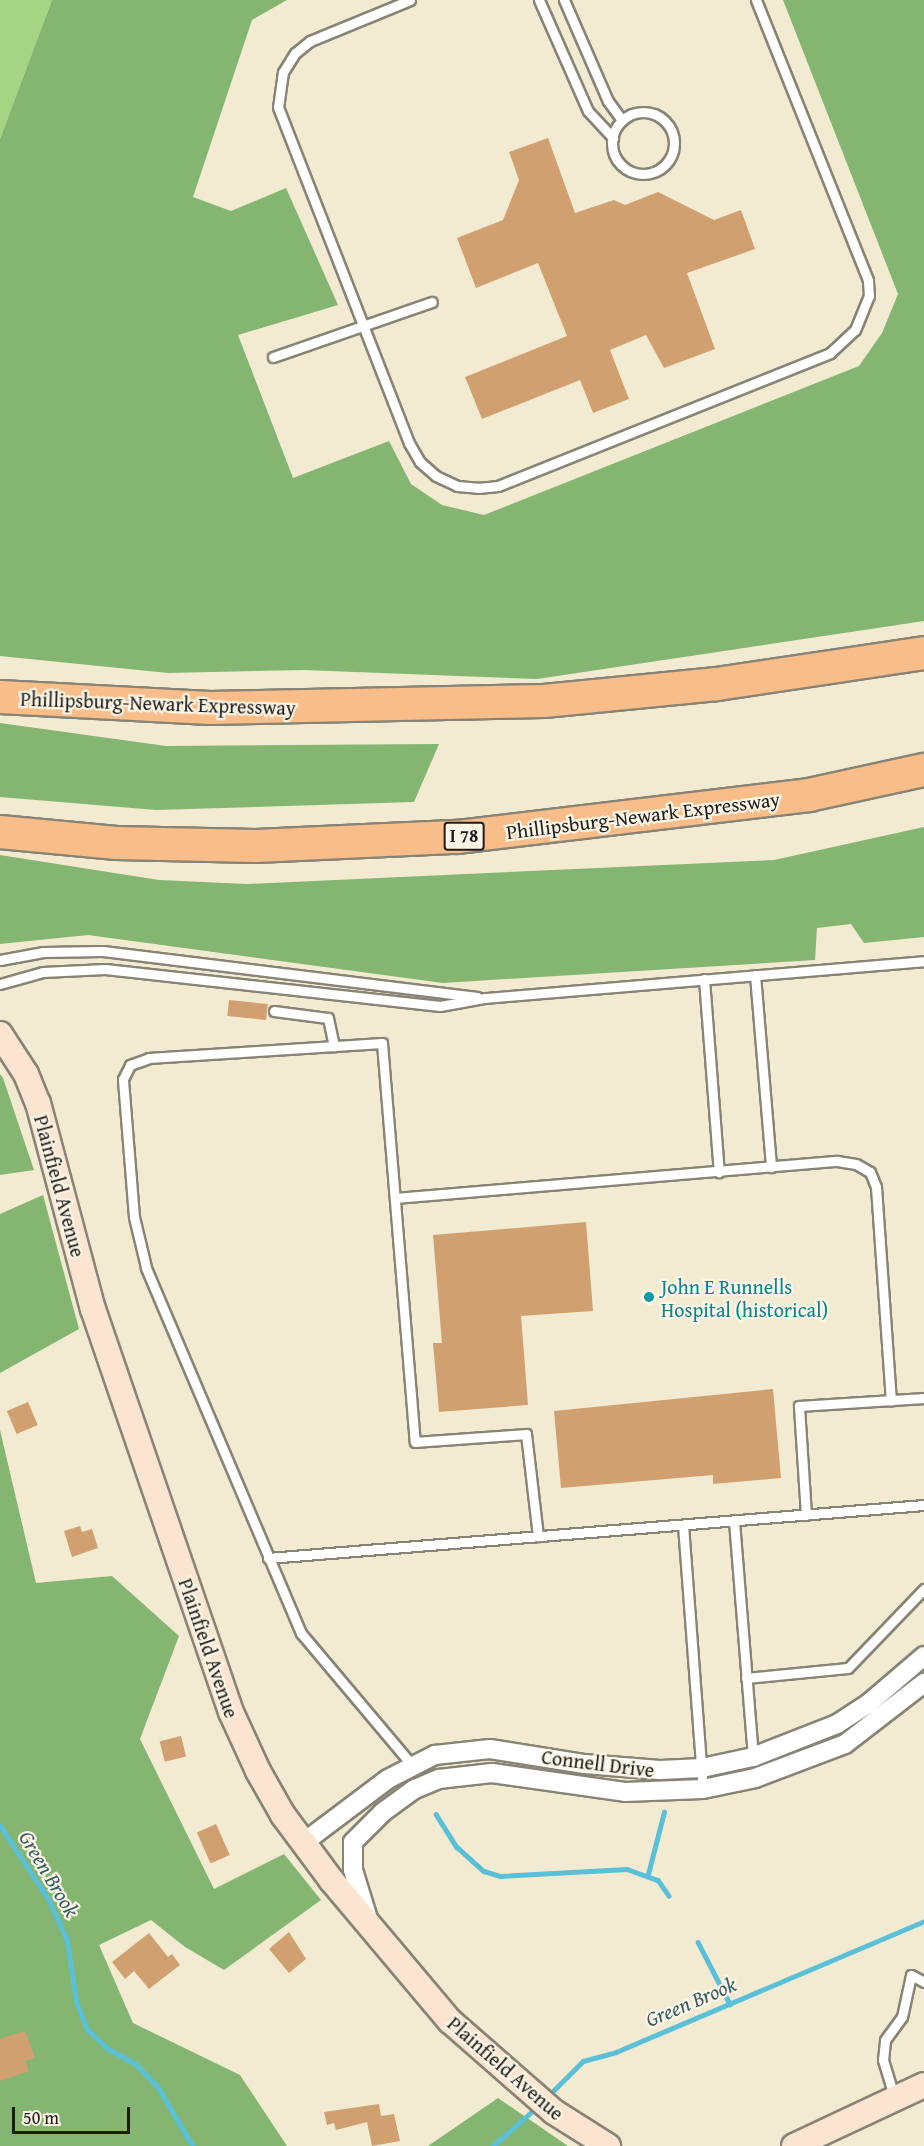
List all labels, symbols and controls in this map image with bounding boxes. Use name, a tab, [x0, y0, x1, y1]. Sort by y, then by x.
street label: Phillipsburg-Newark Expressway	[20, 686, 296, 720]
street label: Phillipsburg-Newark Expressway	[505, 786, 781, 844]
road number: I 78	[443, 821, 485, 851]
street label: Plainfield Avenue	[29, 1112, 91, 1260]
place label: John E Runnells Hospital (historical)	[661, 1274, 828, 1321]
marker: John E Runnells Hospital (historical)	[642, 1290, 656, 1304]
street label: Plainfield Avenue	[174, 1575, 244, 1721]
street label: Connell Drive	[540, 1744, 656, 1782]
water label: Green Brook	[13, 1826, 85, 1922]
water label: Green Brook	[642, 1972, 740, 2032]
street label: Plainfield Avenue	[443, 2011, 569, 2125]
scale bar	[15, 2095, 134, 2133]
text: 50 m	[23, 2104, 59, 2131]

